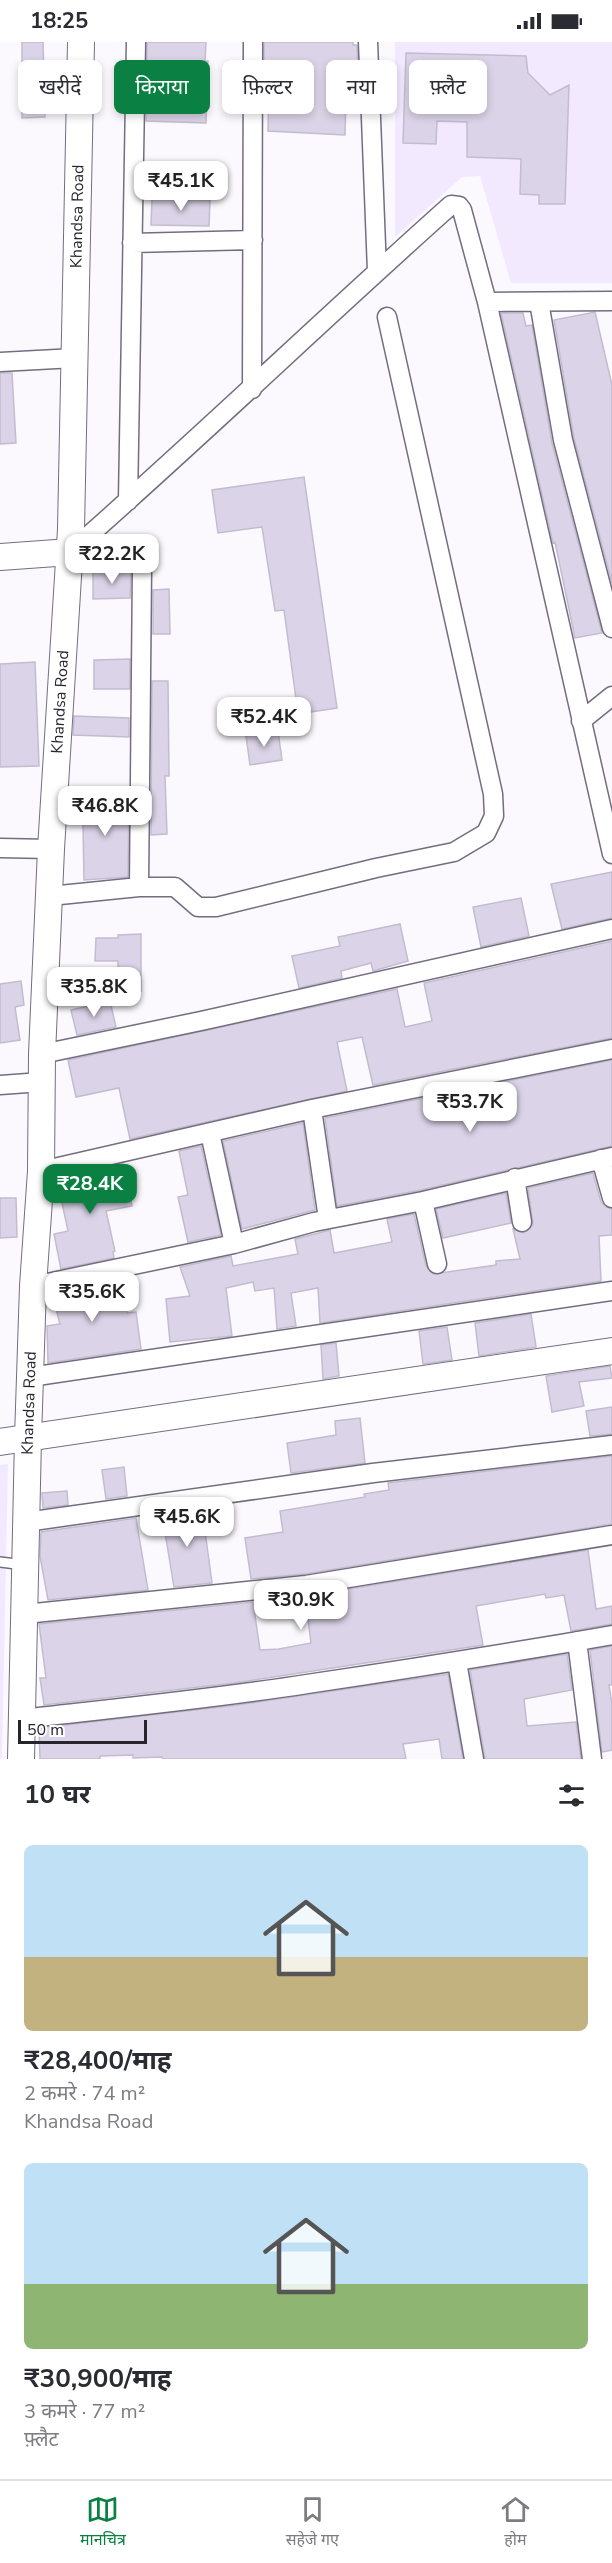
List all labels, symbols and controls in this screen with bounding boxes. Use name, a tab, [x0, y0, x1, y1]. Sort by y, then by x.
text: 18:25	[30, 6, 88, 36]
chip: खरीदें	[18, 60, 102, 114]
chip: किराया	[114, 60, 210, 114]
chip: फ़िल्टर	[222, 60, 314, 114]
chip: नया	[326, 60, 397, 114]
chip: फ़्लैट	[409, 60, 487, 114]
pin: ₹45.1K	[132, 161, 230, 212]
street label: Khandsa Road	[65, 164, 89, 268]
text: ₹45.1K	[148, 167, 214, 194]
pin: ₹22.2K	[63, 534, 161, 585]
text: ₹22.2K	[79, 540, 145, 567]
street label: Khandsa Road	[46, 650, 74, 754]
pin: ₹52.4K	[215, 697, 313, 748]
text: ₹52.4K	[231, 703, 297, 730]
pin: ₹46.8K	[56, 786, 154, 837]
text: ₹46.8K	[72, 792, 138, 819]
pin: ₹35.8K	[45, 967, 143, 1018]
text: ₹35.8K	[61, 973, 127, 1000]
pin: ₹53.7K	[421, 1082, 519, 1133]
text: ₹53.7K	[437, 1088, 503, 1115]
pin: ₹28.4K	[41, 1164, 139, 1215]
text: ₹28.4K	[57, 1170, 123, 1197]
pin: ₹35.6K	[43, 1272, 141, 1323]
text: ₹35.6K	[59, 1278, 125, 1305]
street label: Khandsa Road	[17, 1351, 42, 1455]
pin: ₹45.6K	[138, 1497, 236, 1548]
text: ₹45.6K	[154, 1503, 220, 1530]
pin: ₹30.9K	[252, 1580, 350, 1631]
text: ₹30.9K	[268, 1586, 334, 1613]
scale bar	[18, 1717, 147, 1744]
text: 50 m	[27, 1719, 64, 1741]
text: 10 घर	[24, 1777, 91, 1812]
icon: filters	[555, 1779, 588, 1812]
icon: home	[252, 1884, 360, 1992]
text: ₹28,400/माह	[24, 2043, 172, 2078]
text: 2 कमरे · 74 m²	[24, 2080, 145, 2107]
text: Khandsa Road	[24, 2108, 153, 2135]
icon: home	[252, 2202, 360, 2310]
text: ₹30,900/माह	[24, 2361, 172, 2396]
text: 3 कमरे · 77 m²	[24, 2398, 145, 2425]
text: फ़्लैट	[24, 2426, 59, 2453]
tab: मानचित्र	[80, 2493, 126, 2552]
tab: सहेजे गए	[286, 2493, 339, 2552]
tab: होम	[499, 2493, 532, 2552]

